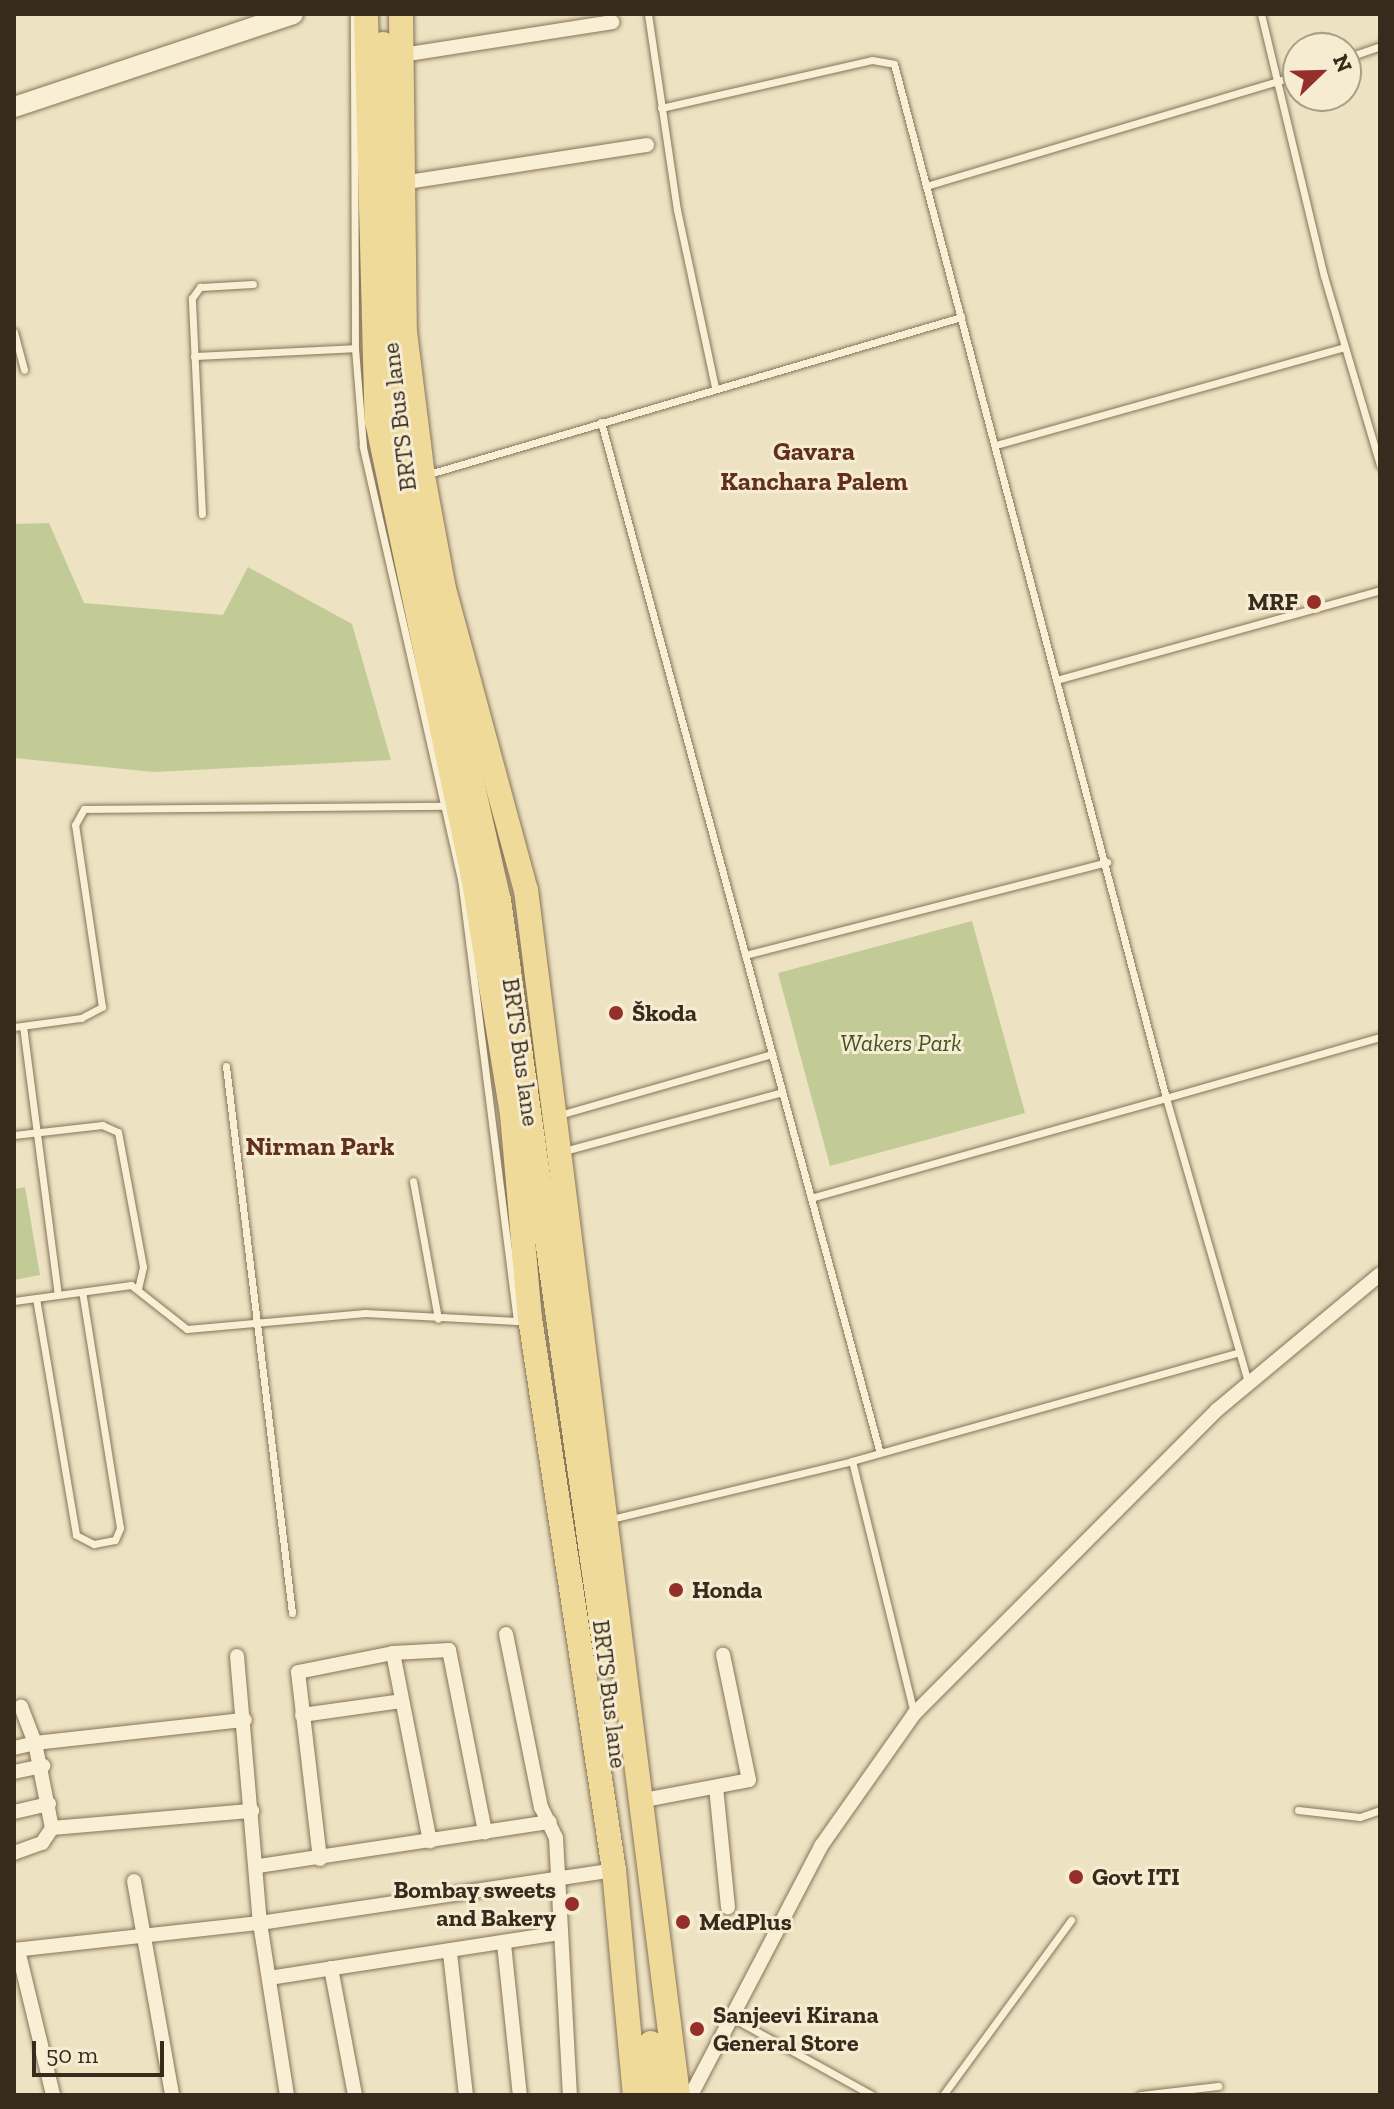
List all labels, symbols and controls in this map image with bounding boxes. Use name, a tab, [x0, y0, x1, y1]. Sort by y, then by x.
north arrow	[1282, 32, 1362, 112]
text: N	[1327, 50, 1358, 76]
street label: BRTS Bus lane	[376, 341, 422, 493]
district label: Gavara Kanchara Palem	[720, 436, 908, 498]
place label: MRF	[1247, 588, 1298, 616]
marker: MRF	[1305, 593, 1323, 611]
street label: BRTS Bus lane	[496, 976, 546, 1128]
place label: Škoda	[632, 999, 697, 1027]
marker: Škoda	[607, 1004, 625, 1022]
park label: Wakers Park	[840, 1029, 962, 1057]
district label: Nirman Park	[246, 1131, 394, 1163]
place label: Honda	[692, 1576, 762, 1604]
marker: Honda	[667, 1581, 685, 1599]
street label: BRTS Bus lane	[587, 1618, 633, 1770]
place label: Govt ITI	[1092, 1863, 1180, 1891]
marker: Govt ITI	[1067, 1868, 1085, 1886]
place label: Bombay sweets and Bakery	[393, 1876, 556, 1932]
marker: Bombay sweets and Bakery	[563, 1895, 581, 1913]
place label: MedPlus	[699, 1908, 792, 1936]
marker: MedPlus	[674, 1913, 692, 1931]
place label: Sanjeevi Kirana General Store	[713, 2001, 879, 2057]
marker: Sanjeevi Kirana General Store	[688, 2020, 706, 2038]
scale bar	[36, 2025, 168, 2075]
text: 50 m	[46, 2040, 98, 2069]

